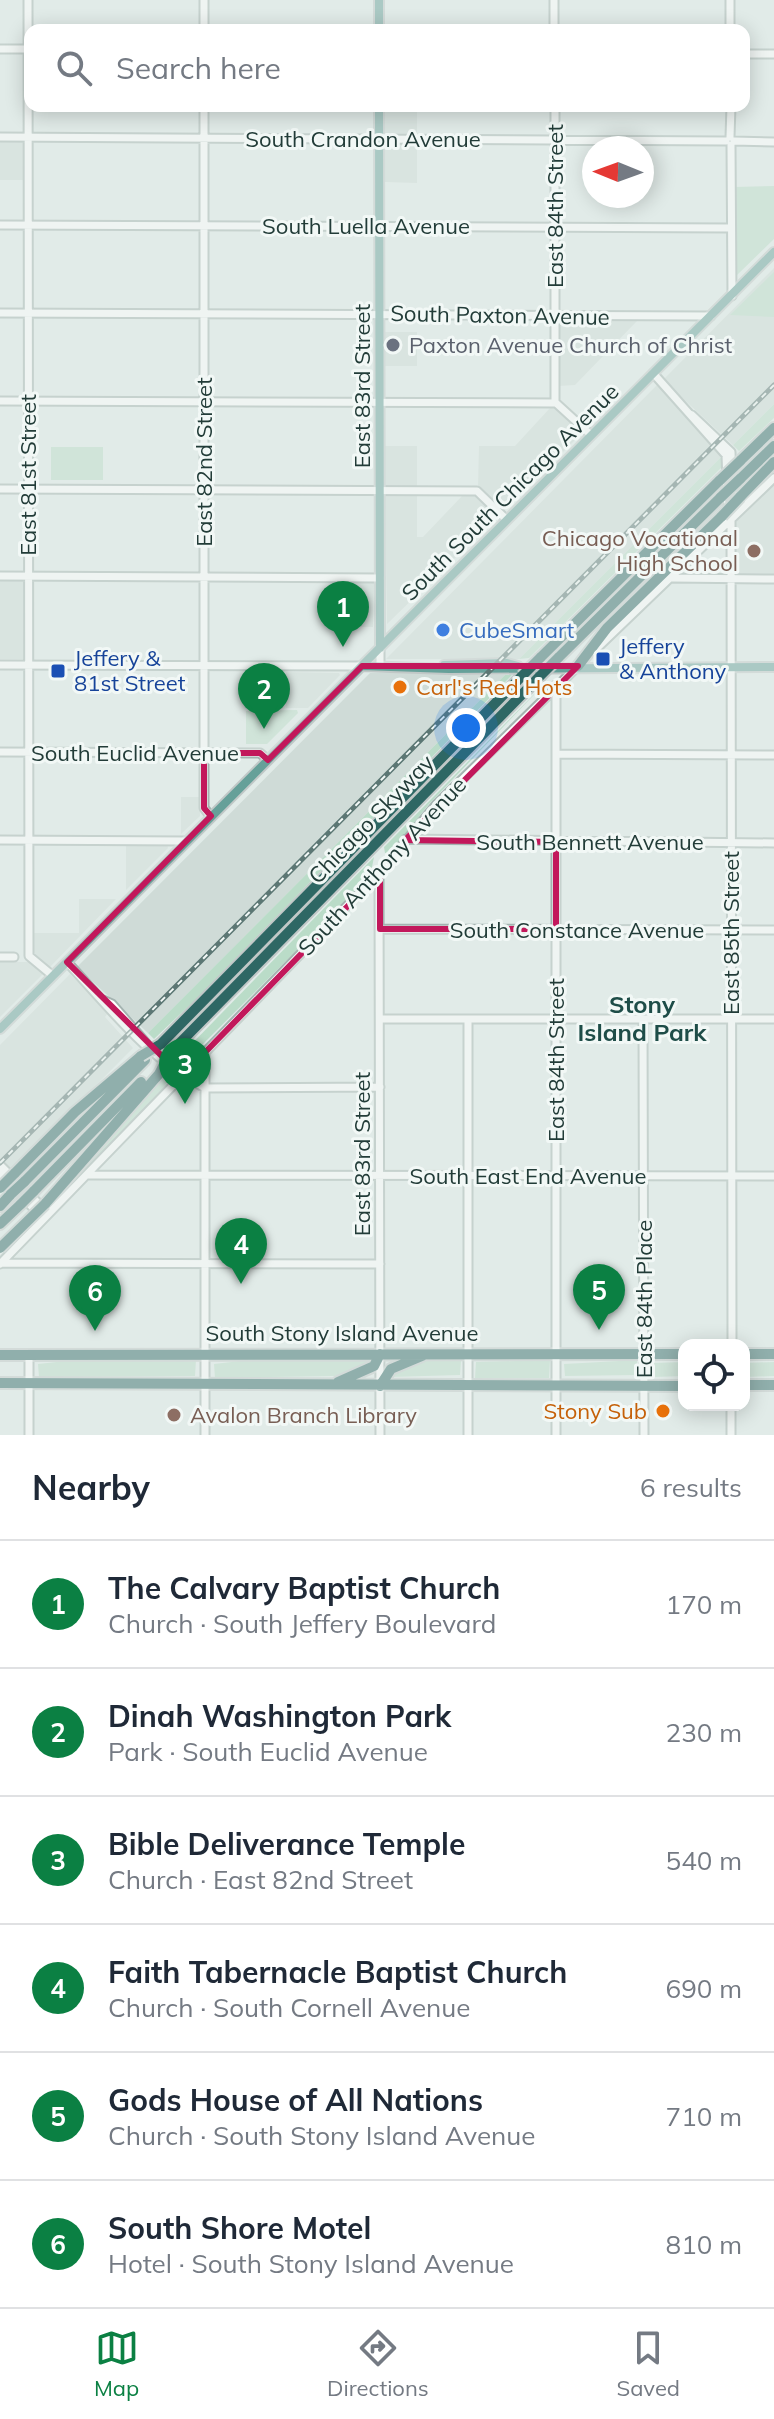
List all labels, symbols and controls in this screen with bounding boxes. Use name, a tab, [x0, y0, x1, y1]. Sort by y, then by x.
search box	[24, 24, 750, 112]
icon: search	[52, 46, 96, 90]
text: Search here	[116, 49, 281, 87]
street label: East 84th Street	[541, 124, 569, 288]
street label: South Crandon Avenue	[245, 125, 481, 153]
north arrow	[582, 136, 654, 208]
street label: South Luella Avenue	[262, 212, 470, 240]
street label: South Paxton Avenue	[390, 299, 610, 331]
street label: East 83rd Street	[348, 304, 376, 468]
place label: Paxton Avenue Church of Christ	[409, 331, 733, 359]
marker: Paxton Avenue Church of Christ	[384, 336, 402, 354]
street label: East 82nd Street	[190, 377, 218, 547]
street label: South South Chicago Avenue	[395, 377, 625, 607]
street label: East 81st Street	[14, 394, 42, 556]
place label: Chicago Vocational High School	[542, 524, 738, 577]
marker: Chicago Vocational High School	[745, 542, 763, 560]
pin: 1	[317, 581, 369, 647]
place label: CubeSmart	[459, 616, 574, 644]
marker: CubeSmart	[434, 621, 452, 639]
place label: Jeffery & Anthony	[619, 632, 727, 685]
place label: Jeffery & 81st Street	[74, 644, 186, 697]
marker: Jeffery & Anthony	[594, 650, 612, 668]
marker: Jeffery & 81st Street	[49, 662, 67, 680]
pin: 2	[238, 663, 290, 729]
place label: Carl's Red Hots	[416, 673, 572, 701]
marker: Carl's Red Hots	[391, 678, 409, 696]
your location	[446, 708, 486, 748]
street label: South Euclid Avenue	[31, 739, 239, 767]
street label: Chicago Skyway	[302, 748, 440, 890]
street label: South Anthony Avenue	[292, 771, 472, 961]
street label: South Bennett Avenue	[476, 828, 704, 856]
street label: East 85th Street	[717, 851, 745, 1015]
street label: South Constance Avenue	[450, 916, 704, 944]
street label: East 84th Street	[542, 978, 570, 1142]
district label: Stony Island Park	[578, 989, 707, 1047]
pin: 3	[159, 1038, 211, 1104]
street label: East 83rd Street	[348, 1072, 376, 1236]
street label: South East End Avenue	[410, 1162, 646, 1190]
pin: 4	[215, 1218, 267, 1284]
street label: East 84th Place	[630, 1220, 658, 1378]
pin: 5	[573, 1264, 625, 1330]
pin: 6	[69, 1265, 121, 1331]
street label: South Stony Island Avenue	[206, 1319, 478, 1347]
map controls	[678, 1339, 750, 1411]
button: locate	[678, 1339, 750, 1411]
place label: Stony Sub	[543, 1397, 647, 1425]
place label: Avalon Branch Library	[190, 1401, 417, 1429]
marker: Stony Sub	[654, 1402, 672, 1420]
marker: Avalon Branch Library	[165, 1406, 183, 1424]
text: Nearby	[32, 1466, 150, 1509]
text: 6 results	[640, 1471, 742, 1504]
text: The Calvary Baptist Church	[108, 1569, 500, 1607]
text: 1	[50, 1588, 66, 1621]
text: 170 m	[666, 1588, 742, 1621]
text: Church · South Jeffery Boulevard	[108, 1607, 496, 1640]
text: Dinah Washington Park	[108, 1697, 451, 1735]
text: 2	[50, 1716, 66, 1749]
text: 230 m	[666, 1716, 742, 1749]
text: Park · South Euclid Avenue	[108, 1735, 428, 1768]
text: Bible Deliverance Temple	[108, 1825, 465, 1863]
text: 3	[50, 1844, 66, 1877]
text: 540 m	[666, 1844, 742, 1877]
text: Church · East 82nd Street	[108, 1863, 413, 1896]
text: Faith Tabernacle Baptist Church	[108, 1953, 567, 1991]
text: 4	[50, 1972, 66, 2005]
text: 690 m	[666, 1972, 742, 2005]
text: Church · South Cornell Avenue	[108, 1991, 470, 2024]
text: Gods House of All Nations	[108, 2081, 483, 2119]
text: 5	[50, 2100, 66, 2133]
text: 710 m	[666, 2100, 742, 2133]
text: Church · South Stony Island Avenue	[108, 2119, 535, 2152]
text: South Shore Motel	[108, 2209, 371, 2247]
text: 6	[50, 2228, 66, 2261]
text: 810 m	[666, 2228, 742, 2261]
text: Hotel · South Stony Island Avenue	[108, 2247, 514, 2280]
tab: Map	[94, 2326, 139, 2402]
tab: Directions	[327, 2326, 429, 2402]
tab: Saved	[617, 2326, 680, 2402]

